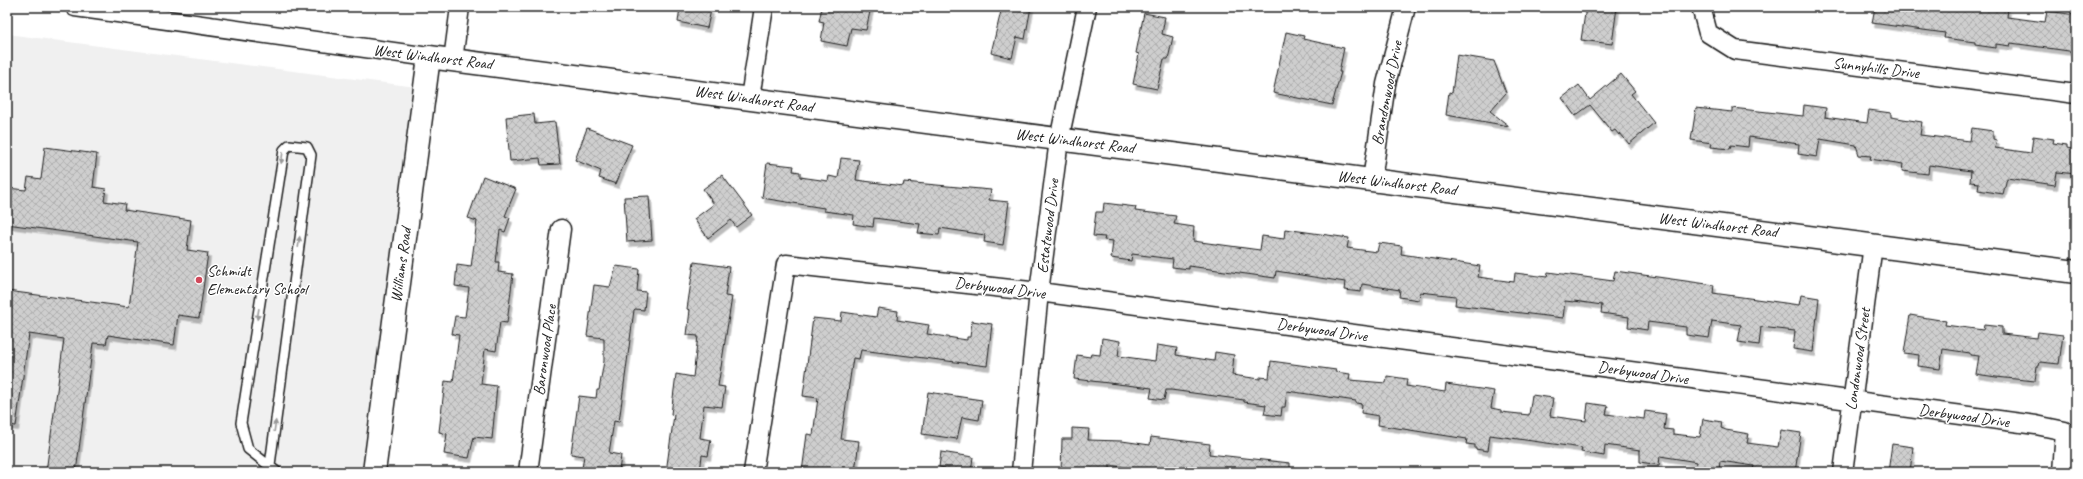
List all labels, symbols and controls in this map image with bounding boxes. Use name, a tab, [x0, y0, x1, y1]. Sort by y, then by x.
street label: Brandonwood Drive	[1367, 37, 1407, 147]
street label: West Windhorst Road	[372, 40, 496, 75]
street label: Sunnyhills Drive	[1832, 53, 1922, 83]
street label: West Windhorst Road	[693, 81, 817, 118]
street label: West Windhorst Road	[1014, 124, 1138, 159]
one-way arrow	[279, 152, 285, 164]
street label: West Windhorst Road	[1336, 166, 1460, 201]
street label: Estatewood Drive	[1032, 176, 1064, 274]
street label: West Windhorst Road	[1657, 208, 1781, 243]
street label: Williams Road	[386, 224, 417, 304]
one-way arrow	[296, 236, 302, 248]
place label: Schmidt Elementary School	[207, 261, 310, 299]
street label: Derbywood Drive	[954, 273, 1048, 304]
marker: Schmidt Elementary School	[194, 275, 204, 285]
street label: Baronwood Place	[529, 302, 562, 397]
street label: Londonwood Street	[1841, 305, 1875, 411]
one-way arrow	[255, 308, 261, 320]
street label: Derbywood Drive	[1275, 314, 1370, 346]
street label: Derbywood Drive	[1596, 357, 1691, 389]
street label: Derbywood Drive	[1917, 400, 2012, 432]
one-way arrow	[272, 420, 278, 432]

